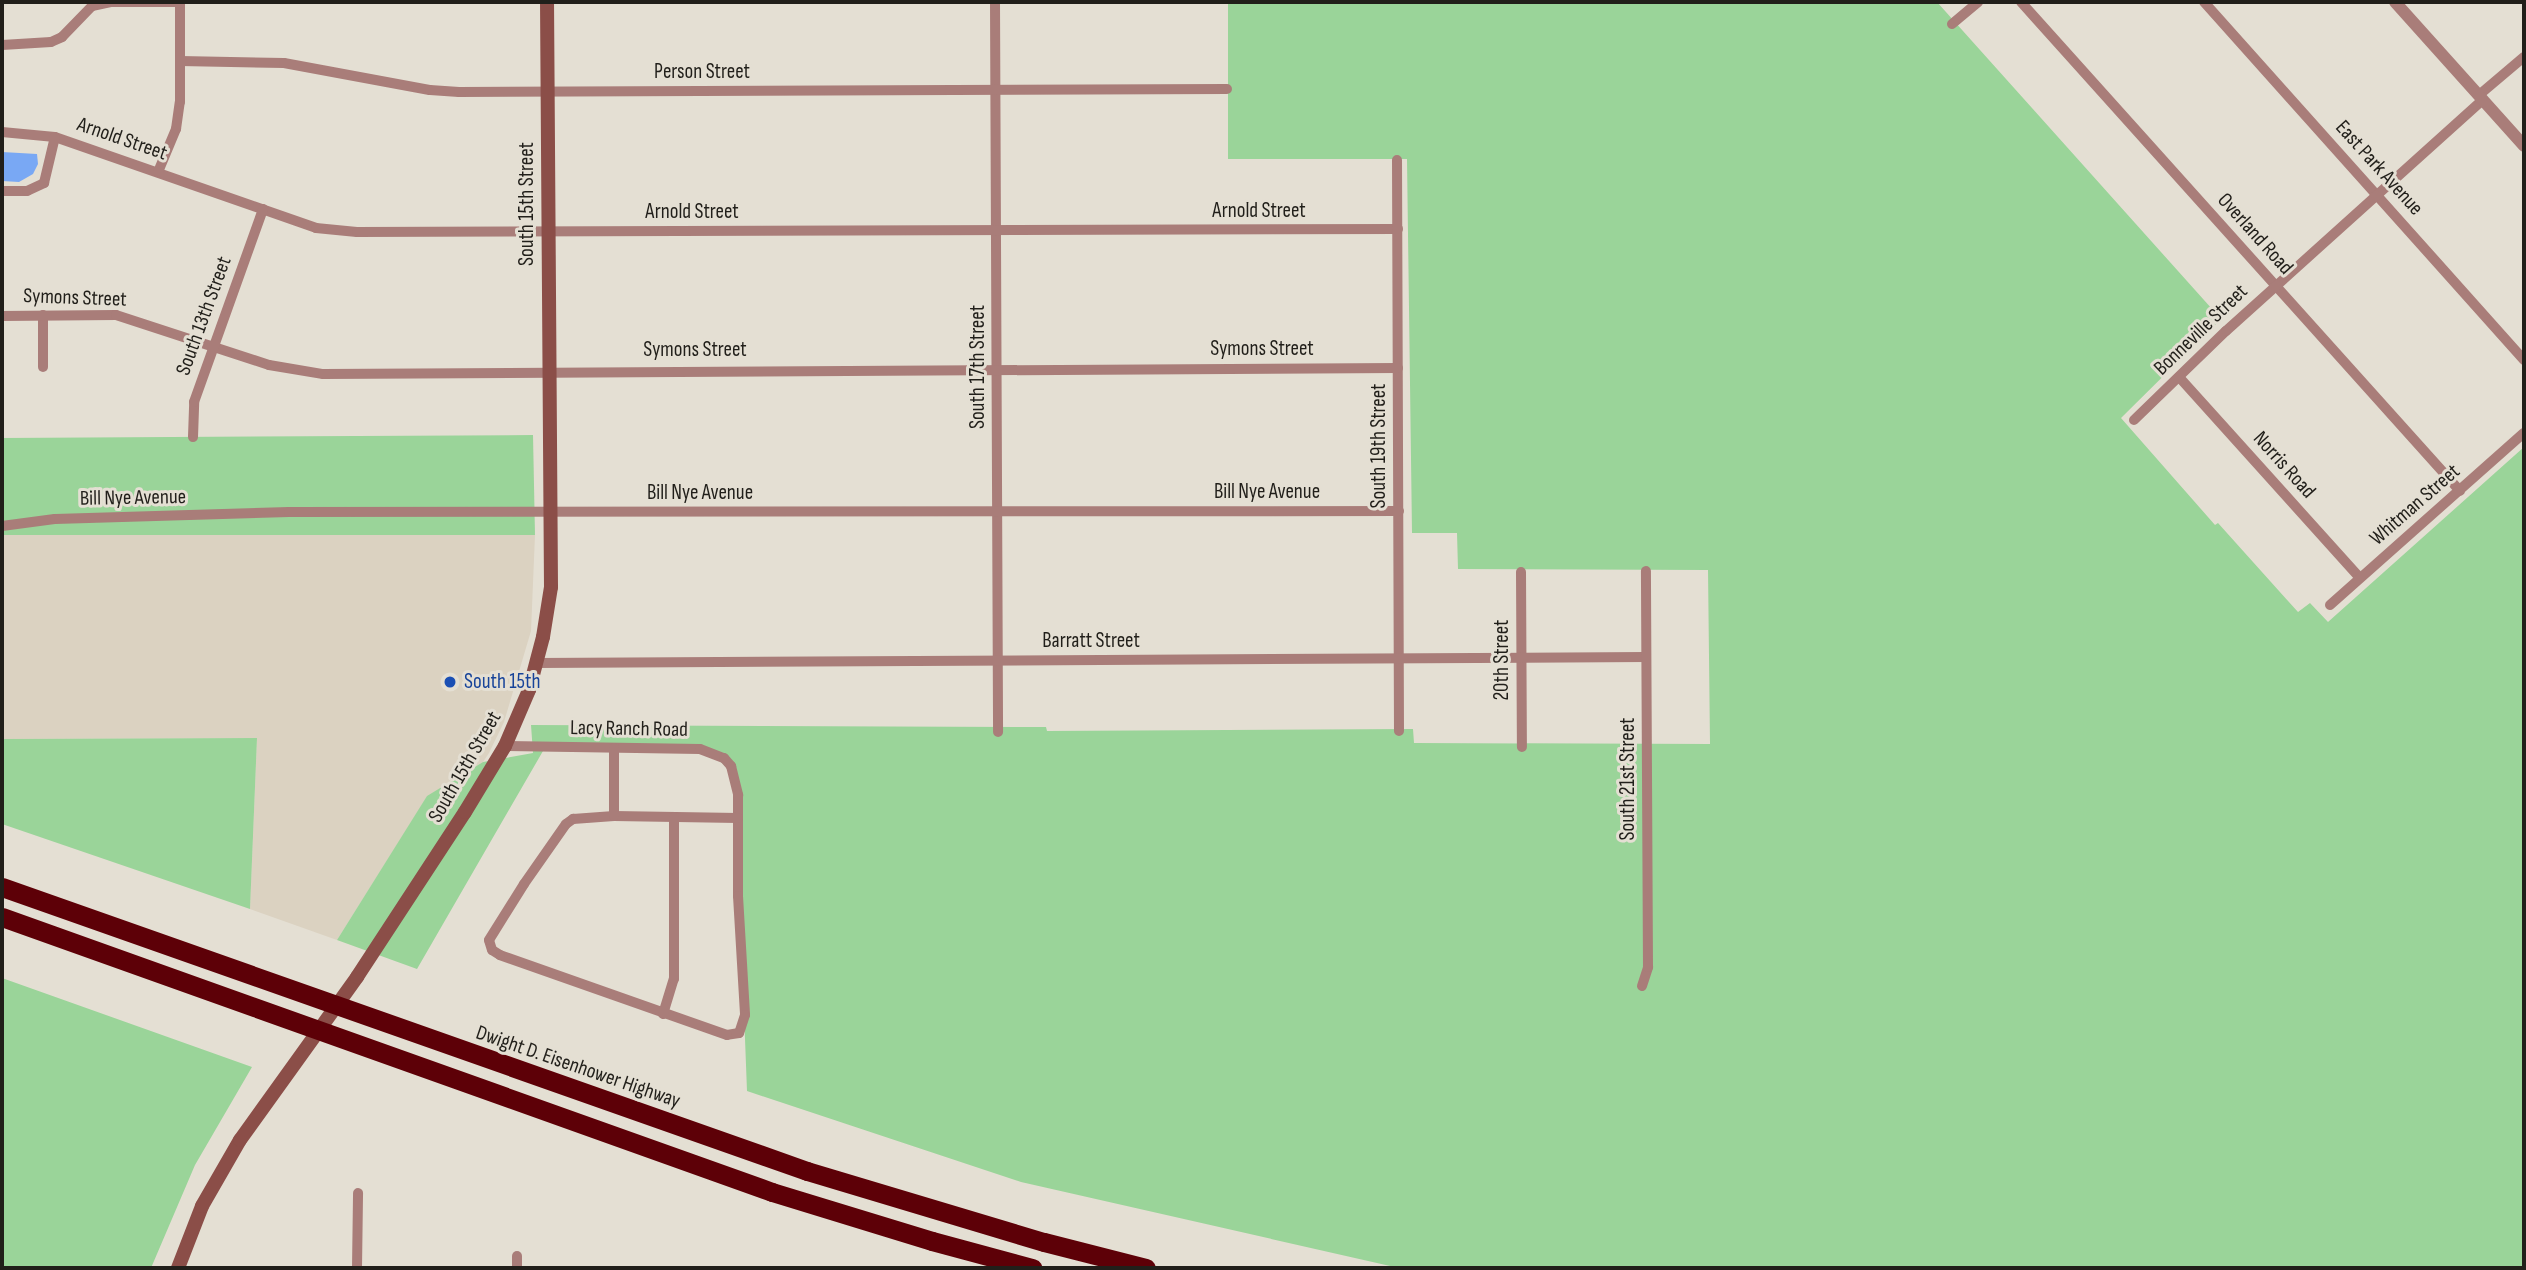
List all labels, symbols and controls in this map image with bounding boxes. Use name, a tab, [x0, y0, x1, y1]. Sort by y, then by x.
street label: Person Street	[654, 59, 750, 85]
street label: Arnold Street	[74, 112, 170, 166]
street label: East Park Avenue	[2330, 115, 2428, 221]
street label: South 15th Street	[514, 142, 540, 266]
street label: Overland Road	[2212, 188, 2298, 280]
street label: Arnold Street	[1212, 198, 1306, 224]
street label: Arnold Street	[645, 199, 739, 225]
street label: South 13th Street	[171, 253, 237, 379]
street label: Bonneville Street	[2149, 279, 2253, 381]
street label: Symons Street	[23, 284, 127, 312]
street label: South 17th Street	[965, 305, 991, 429]
street label: Symons Street	[1210, 336, 1314, 362]
street label: Symons Street	[643, 337, 747, 363]
street label: South 19th Street	[1366, 383, 1392, 509]
street label: Norris Road	[2247, 426, 2321, 504]
street label: Whitman Street	[2365, 459, 2465, 551]
street label: Bill Nye Avenue	[1214, 479, 1320, 505]
street label: Bill Nye Avenue	[647, 480, 753, 506]
street label: Bill Nye Avenue	[80, 484, 186, 512]
street label: 20th Street	[1489, 619, 1515, 701]
street label: Barratt Street	[1042, 628, 1140, 654]
place label: South 15th	[464, 669, 540, 695]
marker: South 15th	[442, 674, 458, 690]
street label: South 15th Street	[423, 707, 507, 827]
street label: Lacy Ranch Road	[570, 715, 688, 743]
street label: South 21st Street	[1615, 718, 1641, 840]
street label: Dwight D. Eisenhower Highway	[472, 1020, 684, 1114]

